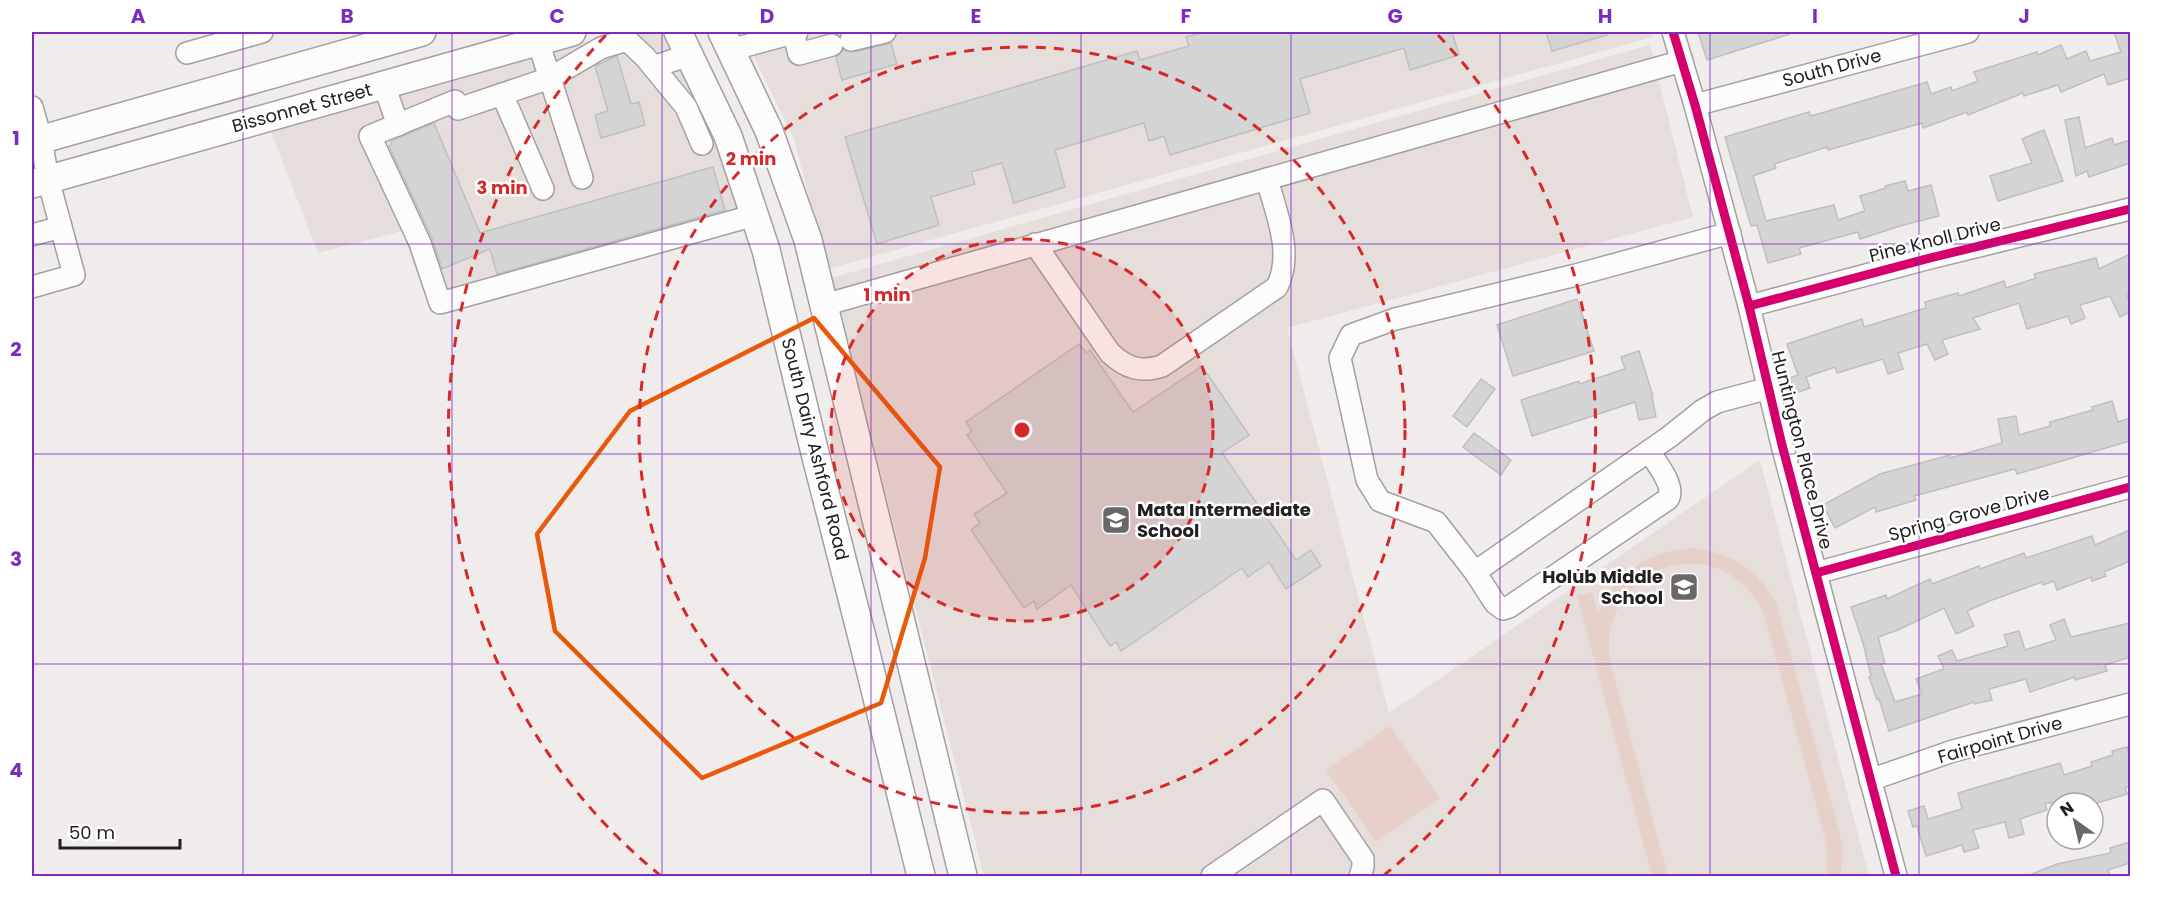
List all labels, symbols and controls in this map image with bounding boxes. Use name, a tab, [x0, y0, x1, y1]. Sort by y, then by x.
text: A	[131, 2, 146, 30]
text: B	[340, 2, 354, 30]
text: C	[549, 2, 565, 30]
text: D	[760, 2, 774, 30]
text: E	[971, 2, 981, 30]
text: F	[1181, 2, 1192, 30]
text: G	[1387, 2, 1403, 30]
text: H	[1598, 2, 1612, 30]
text: I	[1812, 2, 1818, 30]
text: J	[2018, 2, 2030, 30]
street label: South Drive	[1780, 42, 1884, 93]
street label: Bissonnet Street	[229, 77, 375, 138]
text: 1	[12, 124, 20, 152]
text: 2 min	[726, 146, 776, 171]
text: 3 min	[476, 175, 528, 200]
street label: Pine Knoll Drive	[1866, 211, 2003, 268]
text: 1 min	[863, 282, 911, 307]
text: 2	[10, 335, 22, 363]
street label: South Dairy Ashford Road	[776, 335, 855, 563]
street label: Huntington Place Drive	[1766, 348, 1839, 552]
centre of rings	[1012, 420, 1032, 440]
street label: Spring Grove Drive	[1886, 480, 2052, 547]
place label: Mata Intermediate School	[1137, 497, 1311, 543]
school or university icon: Mata Intermediate School	[1100, 504, 1132, 536]
text: 3	[10, 545, 22, 573]
place label: Holub Middle School	[1542, 564, 1663, 610]
school or university icon: Holub Middle School	[1668, 571, 1700, 603]
street label: Fairpoint Drive	[1935, 710, 2065, 769]
text: 4	[9, 756, 23, 784]
north arrow	[2045, 791, 2105, 851]
text: N	[2055, 796, 2078, 822]
scale bar	[60, 812, 180, 850]
text: 50 m	[69, 820, 115, 845]

